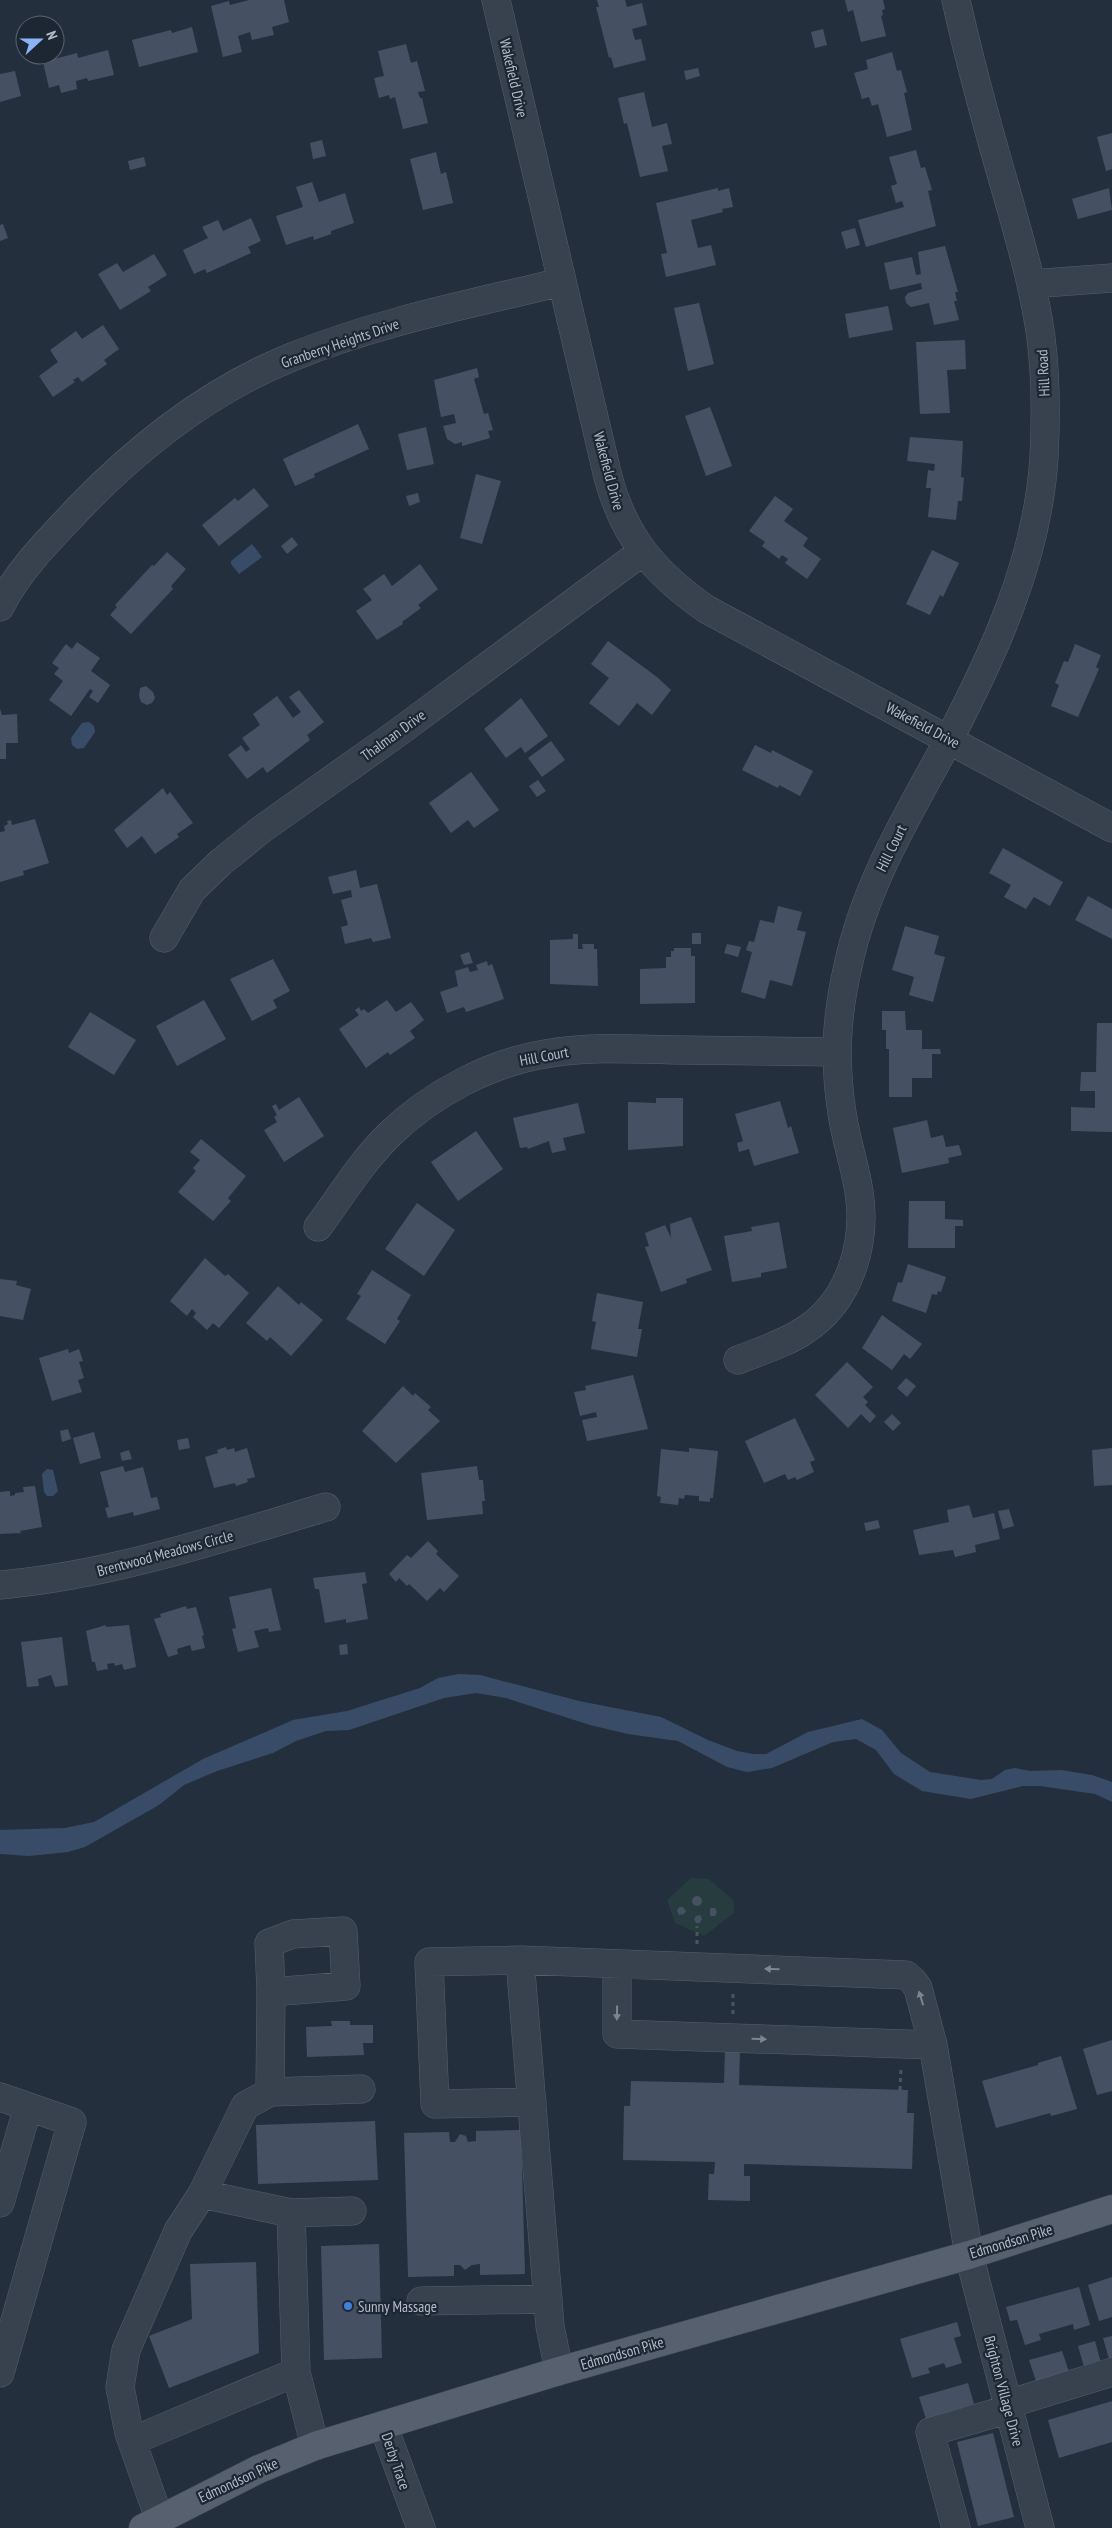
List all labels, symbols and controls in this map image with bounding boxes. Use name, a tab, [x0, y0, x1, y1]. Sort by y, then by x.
north arrow	[15, 15, 65, 65]
text: N	[42, 29, 62, 42]
street label: Wakefield Drive	[496, 37, 532, 119]
street label: Granberry Heights Drive	[278, 314, 402, 372]
street label: Hill Road	[1032, 349, 1054, 397]
street label: Wakefield Drive	[589, 430, 629, 512]
street label: Wakefield Drive	[883, 698, 963, 752]
street label: Thalman Drive	[357, 705, 429, 765]
street label: Hill Court	[872, 822, 910, 874]
street label: Hill Court	[518, 1042, 570, 1070]
street label: Brentwood Meadows Circle	[95, 1526, 235, 1580]
one-way arrow	[764, 1965, 780, 1973]
one-way arrow	[916, 1990, 924, 2005]
one-way arrow	[613, 2006, 621, 2022]
one-way arrow	[751, 2035, 767, 2043]
street label: Edmondson Pike	[967, 2219, 1055, 2263]
place label: Sunny Massage	[358, 2297, 437, 2316]
marker: Sunny Massage	[342, 2300, 354, 2312]
street label: Edmondson Pike	[578, 2332, 666, 2374]
street label: Brighton Village Drive	[980, 2334, 1028, 2448]
street label: Derby Trace	[377, 2430, 415, 2492]
street label: Edmondson Pike	[195, 2453, 281, 2507]

